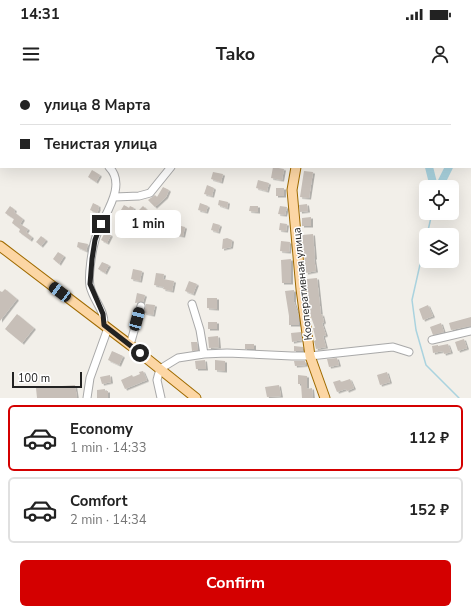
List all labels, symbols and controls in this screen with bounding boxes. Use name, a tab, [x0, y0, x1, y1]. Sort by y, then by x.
text: 14:31	[20, 4, 60, 24]
text: Tako	[216, 42, 255, 66]
icon: menu	[20, 43, 42, 65]
icon: person	[429, 43, 451, 65]
text: улица 8 Марта	[44, 95, 151, 115]
text: Тенистая улица	[44, 134, 157, 154]
map controls	[419, 180, 459, 268]
button: locate	[419, 180, 459, 220]
callout: 1 min	[115, 210, 181, 238]
route end	[92, 215, 110, 233]
text: 1 min	[131, 215, 165, 233]
street label: Кооперативная улица	[289, 227, 316, 341]
button: layers	[419, 228, 459, 268]
car	[47, 280, 73, 304]
car	[128, 306, 146, 332]
route start	[131, 344, 149, 362]
scale bar	[12, 370, 82, 389]
text: 100 m	[18, 371, 50, 386]
text: Economy	[70, 419, 133, 439]
icon: car	[22, 420, 58, 456]
text: 112 ₽	[409, 428, 449, 448]
text: 1 min · 14:33	[70, 439, 146, 457]
text: Comfort	[70, 491, 127, 511]
icon: car	[22, 492, 58, 528]
text: 152 ₽	[409, 500, 449, 520]
text: 2 min · 14:34	[70, 511, 146, 529]
button: Confirm	[20, 560, 451, 606]

